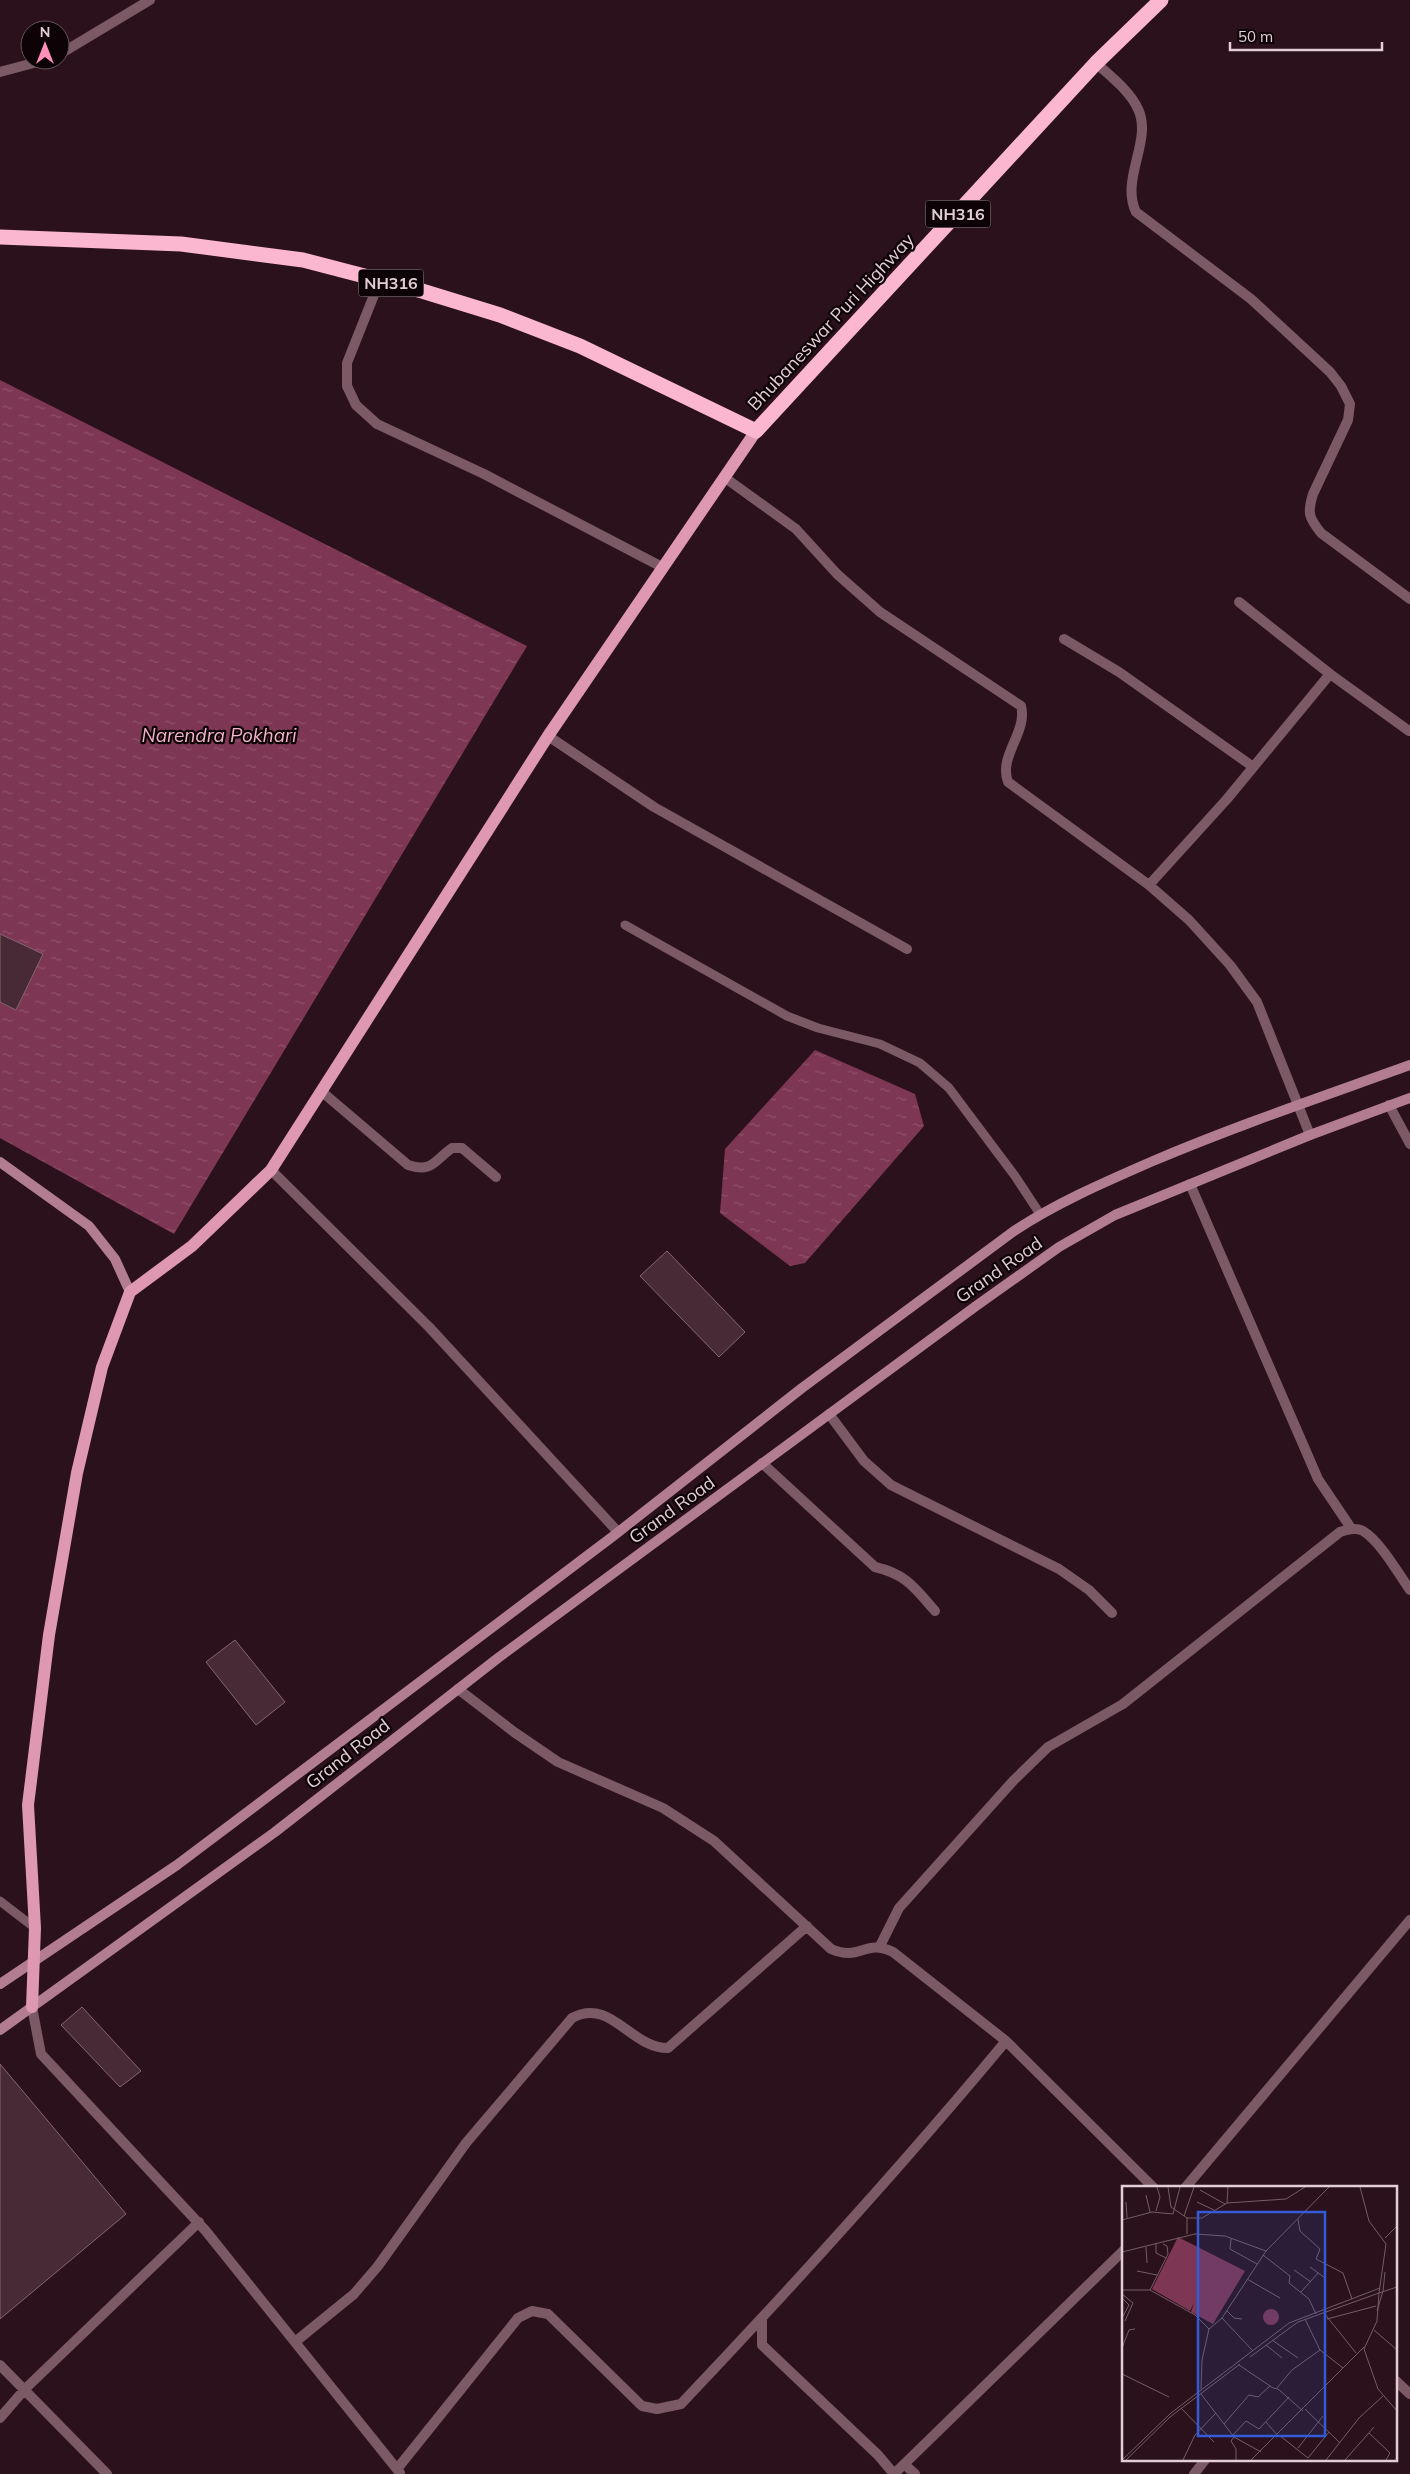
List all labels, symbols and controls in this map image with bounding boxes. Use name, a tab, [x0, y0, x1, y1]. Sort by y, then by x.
north arrow	[20, 20, 70, 70]
scale bar	[1230, 20, 1382, 52]
text: N	[40, 23, 50, 41]
text: 50 m	[1238, 27, 1273, 46]
road number: NH316	[926, 200, 990, 228]
street label: Bhubaneswar Puri Highway	[742, 228, 919, 415]
road number: NH316	[358, 270, 424, 296]
water label: Narendra Pokhari	[142, 723, 297, 747]
street label: Grand Road	[951, 1231, 1047, 1308]
street label: Grand Road	[624, 1471, 719, 1548]
street label: Grand Road	[301, 1714, 394, 1794]
inset map	[1122, 2186, 1398, 2462]

